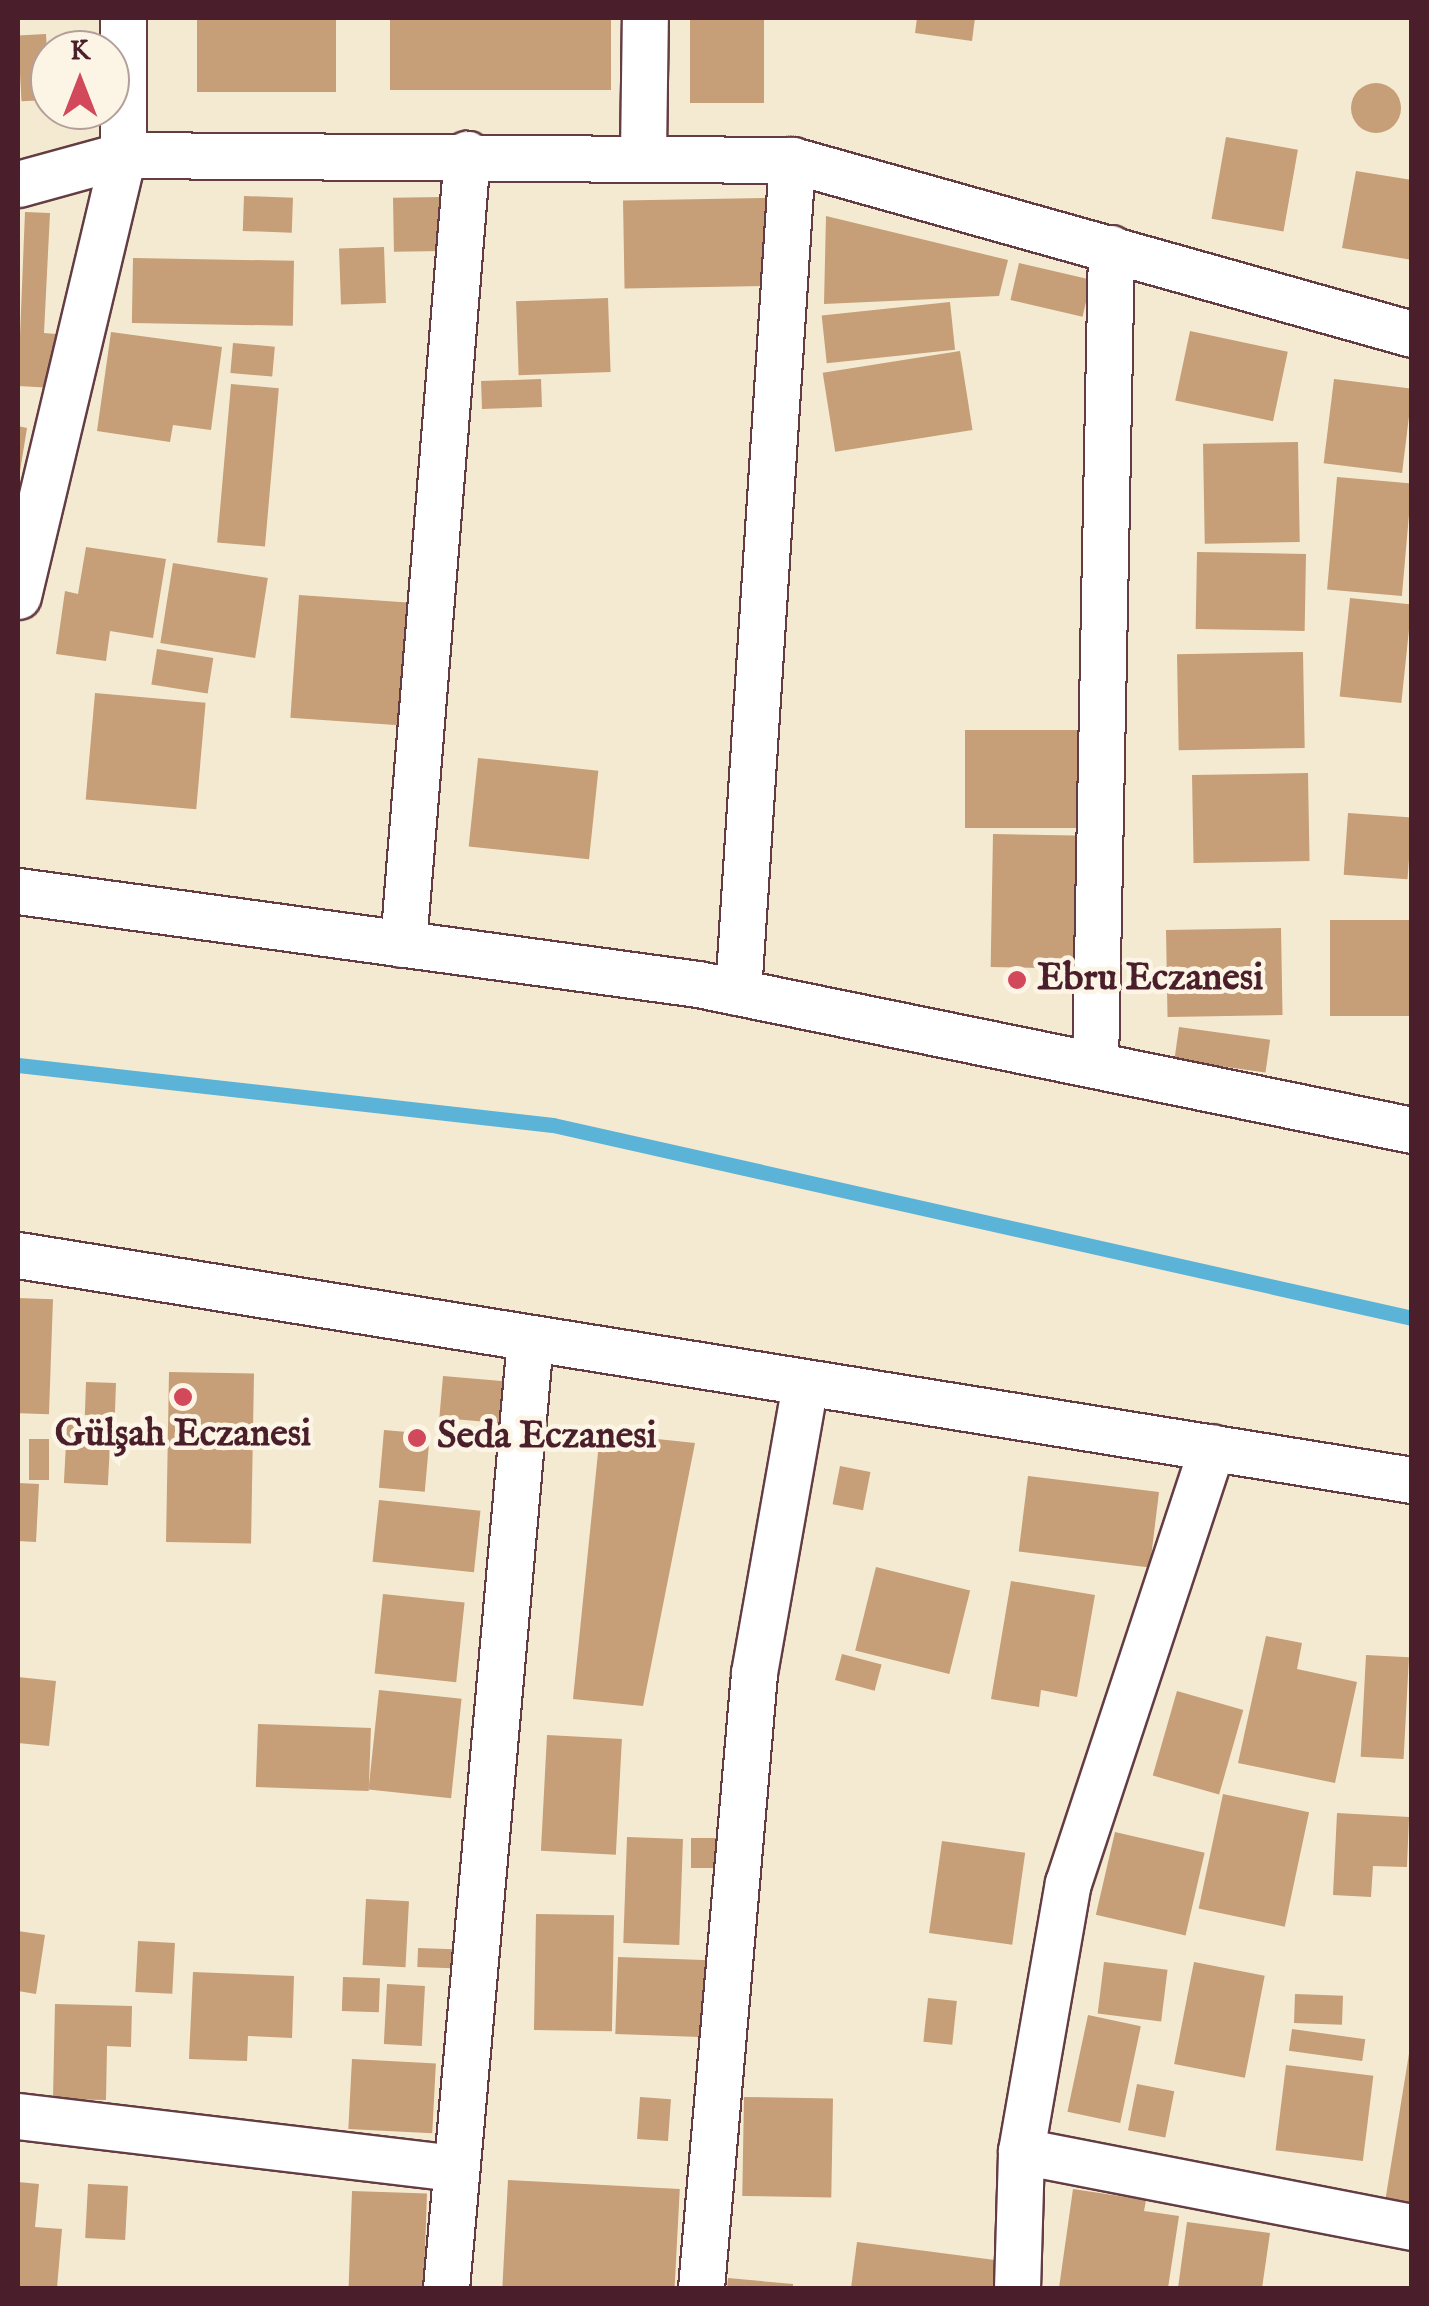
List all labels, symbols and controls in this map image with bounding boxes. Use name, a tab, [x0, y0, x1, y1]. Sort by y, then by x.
north arrow	[30, 30, 130, 130]
text: K	[70, 34, 90, 69]
place label: Ebru Eczanesi	[1037, 957, 1263, 1003]
marker: Ebru Eczanesi	[1006, 969, 1028, 991]
marker: Gülşah Eczanesi	[172, 1386, 194, 1408]
place label: Gülşah Eczanesi	[55, 1413, 311, 1459]
place label: Seda Eczanesi	[437, 1415, 657, 1461]
marker: Seda Eczanesi	[406, 1427, 428, 1449]

